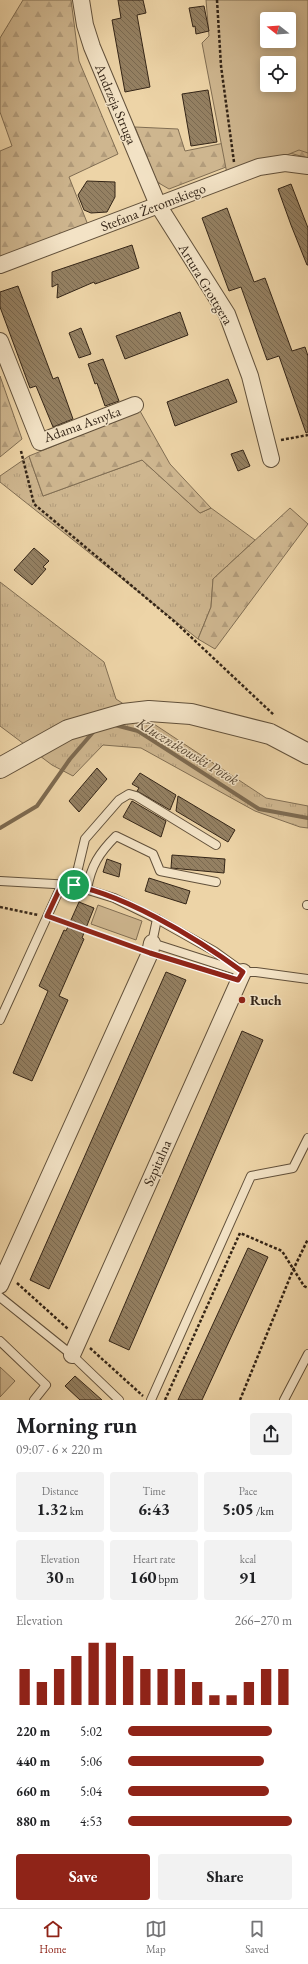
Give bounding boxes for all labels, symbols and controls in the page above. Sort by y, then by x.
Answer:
north arrow [260,12,296,48]
map controls [260,12,296,92]
button: locate [260,56,296,92]
street label: Andrzeja Struga [91,60,141,147]
street label: Stefana Żeromskiego [98,179,208,235]
street label: Artura Grottgera [174,239,238,328]
street label: Adama Asnyka [40,402,124,447]
water label: Klucznikowski Potok [133,713,243,789]
pin [57,868,91,902]
icon: arrive [63,874,85,896]
place label: Ruch [250,991,282,1009]
marker: Ruch [237,995,247,1005]
street label: Szpitalna [139,1137,175,1189]
text: Morning run [16,1411,137,1440]
button: share [250,1413,292,1455]
text: 09:07 · 6 × 220 m [16,1441,103,1458]
text: Distance [42,1484,78,1498]
text: Time [143,1484,165,1498]
text: Pace [239,1484,257,1498]
text: 1.32 [36,1498,68,1520]
text: 6:43 [138,1498,170,1520]
text: 5:05 [222,1498,254,1520]
text: km [68,1504,84,1518]
text: /km [254,1504,274,1518]
text: Elevation [40,1552,80,1566]
text: Heart rate [133,1552,175,1566]
text: kcal [240,1552,256,1566]
text: 30 [46,1566,64,1588]
text: 160 [129,1566,156,1588]
text: 91 [239,1566,257,1588]
text: m [64,1572,74,1586]
text: bpm [156,1572,179,1586]
text: Elevation [16,1612,63,1629]
text: 266–270 m [235,1612,292,1629]
text: 220 m [16,1723,50,1740]
text: 5:02 [80,1723,102,1740]
text: 440 m [16,1753,50,1770]
text: 5:06 [80,1753,102,1770]
text: 660 m [16,1783,50,1800]
text: 5:04 [80,1783,102,1800]
text: 880 m [16,1813,50,1830]
text: 4:53 [80,1813,102,1830]
button: Save [16,1854,150,1900]
button: Share [158,1854,292,1900]
tab: Home [39,1918,66,1956]
tab: Map [145,1918,167,1956]
tab: Saved [245,1918,269,1956]

